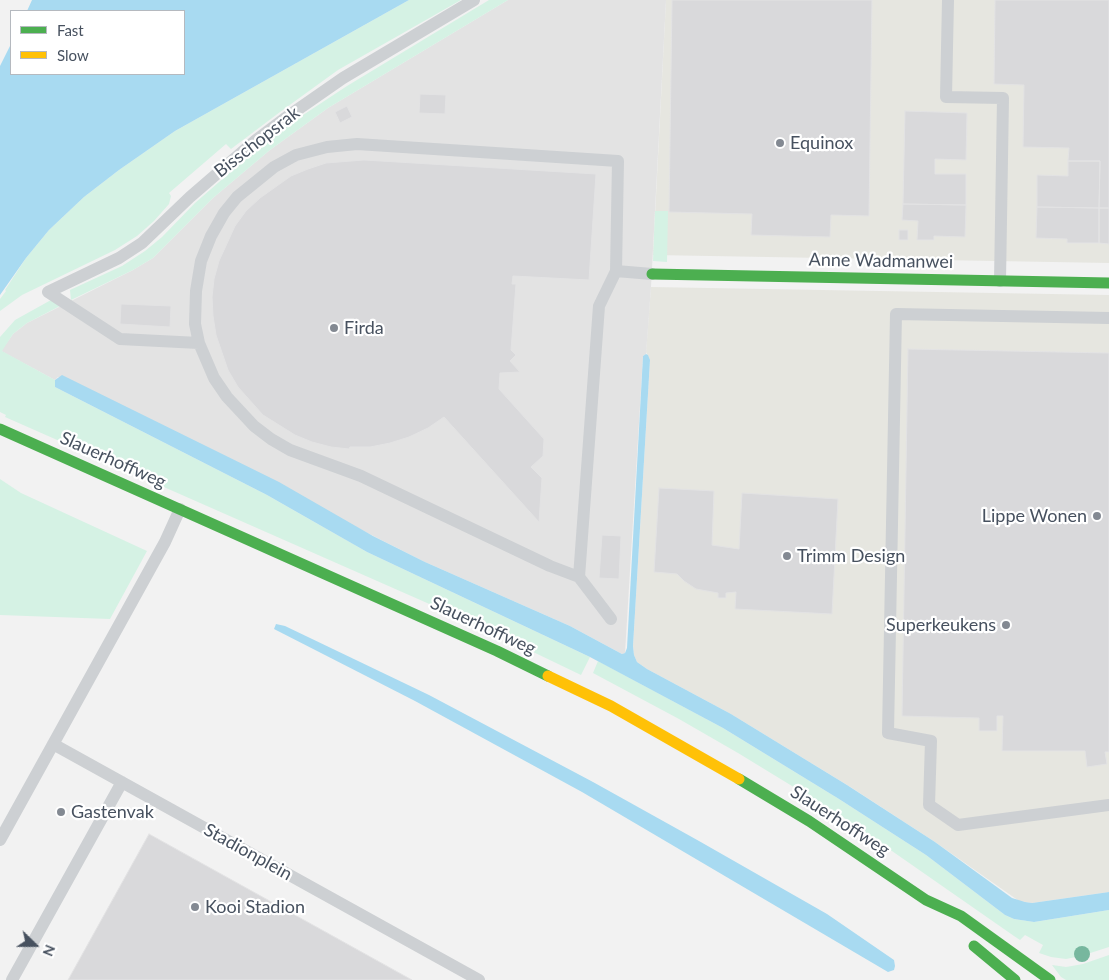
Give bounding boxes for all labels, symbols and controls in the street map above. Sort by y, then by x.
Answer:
legend [10,10,185,75]
text: Fast [57,21,84,39]
text: Slow [57,46,89,64]
street label: Bisschopsrak [210,102,304,182]
place label: Equinox [790,132,853,154]
marker: Equinox [774,137,786,149]
street label: Anne Wadmanwei [809,249,953,273]
place label: Firda [344,317,384,339]
marker: Firda [328,322,340,334]
street label: Slauerhoffweg [57,427,169,493]
place label: Lippe Wonen [982,505,1087,527]
marker: Lippe Wonen [1091,510,1103,522]
place label: Trimm Design [797,545,905,567]
marker: Trimm Design [781,550,793,562]
street label: Slauerhoffweg [427,592,539,660]
place label: Superkeukens [886,614,996,636]
marker: Superkeukens [1000,619,1012,631]
street label: Slauerhoffweg [786,781,894,861]
place label: Gastenvak [71,801,154,823]
marker: Gastenvak [55,806,67,818]
street label: Stadionplein [200,819,296,885]
place label: Kooi Stadion [205,896,305,918]
marker: Kooi Stadion [189,901,201,913]
north arrow [10,920,60,970]
text: N [39,943,59,959]

